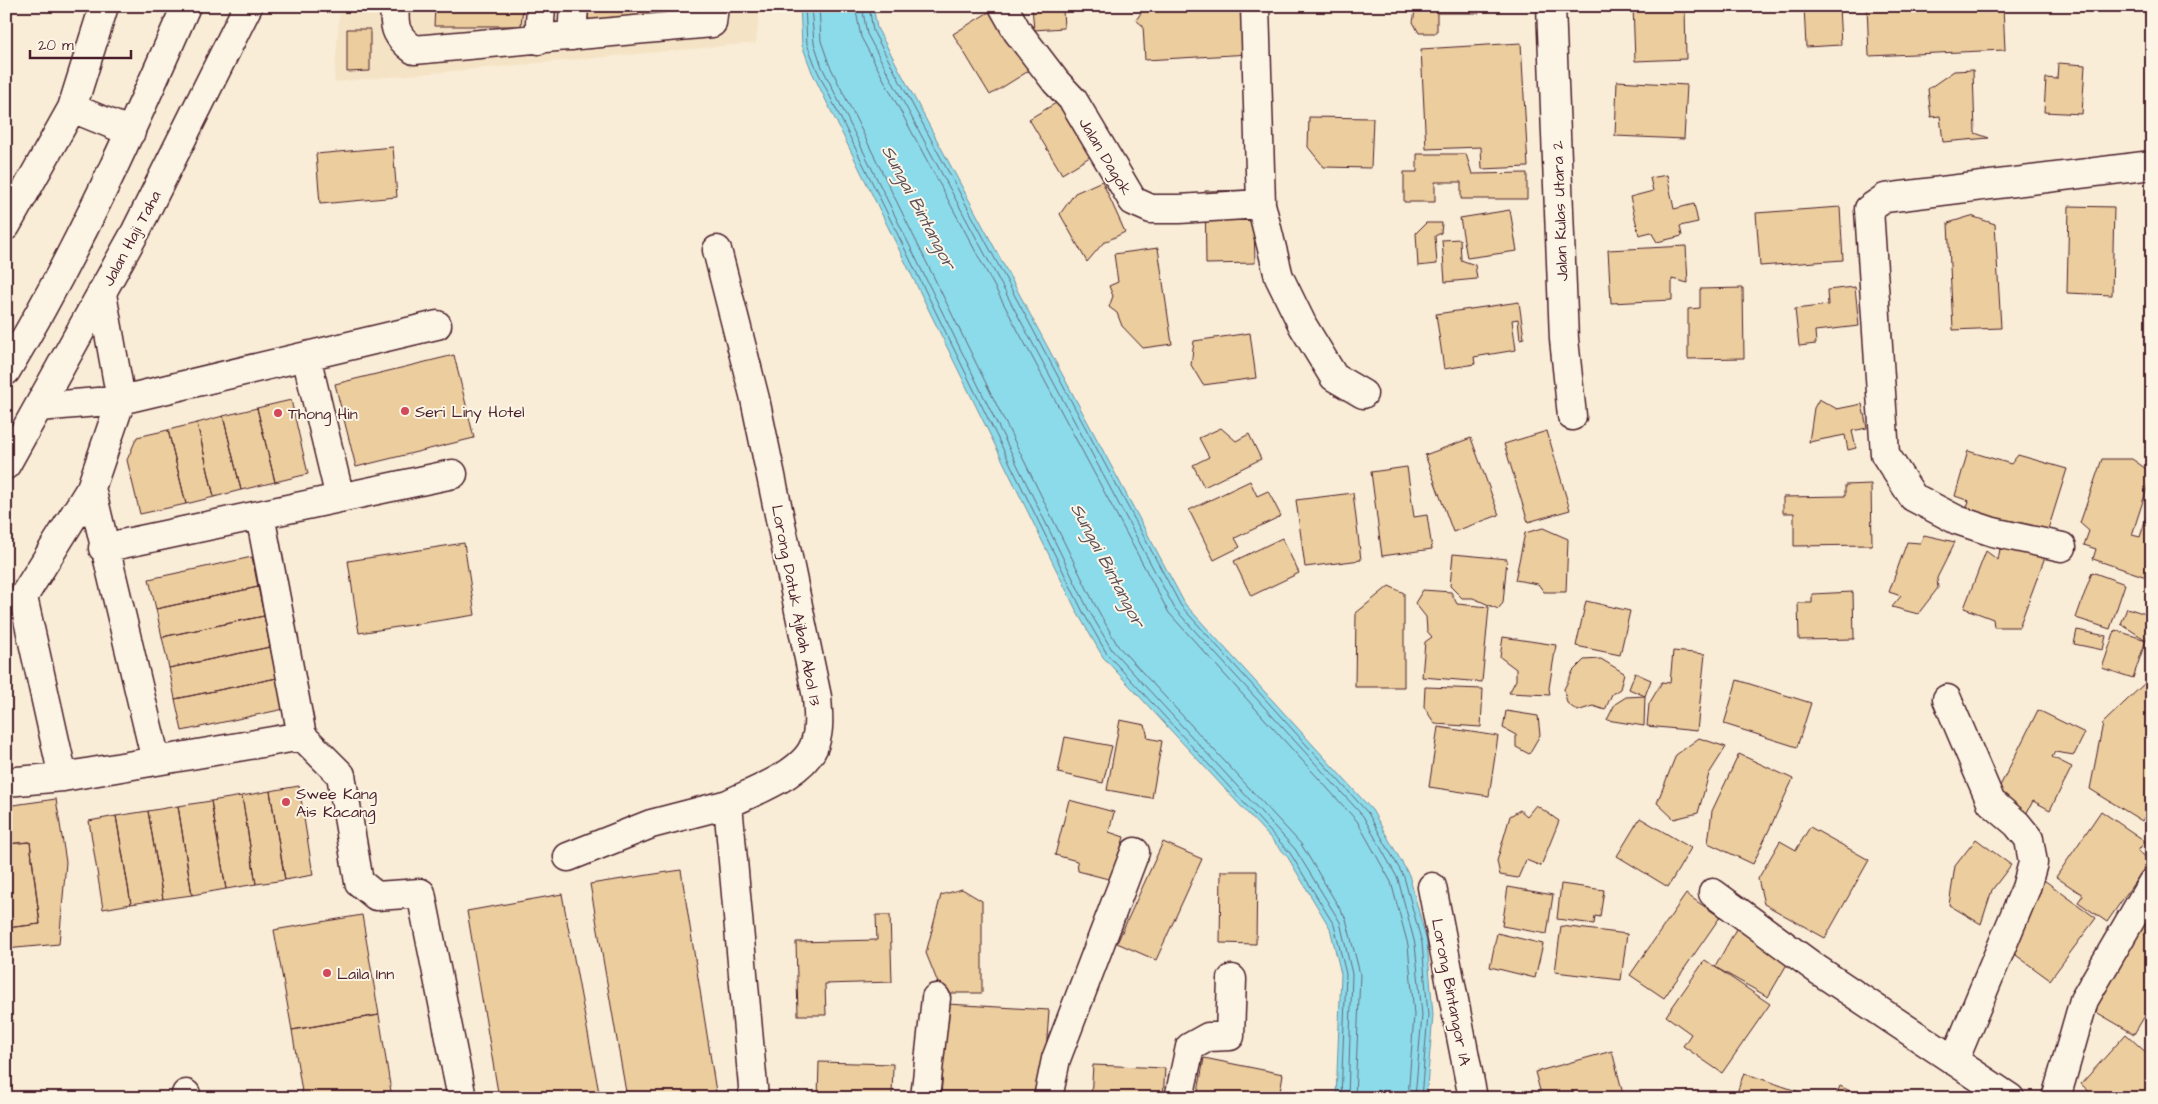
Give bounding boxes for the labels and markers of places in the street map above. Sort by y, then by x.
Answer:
place label: Seri Liny Hotel [415,401,525,424]
place label: Thong Hin [288,403,358,426]
marker: Seri Liny Hotel [399,405,411,417]
marker: Thong Hin [272,407,284,419]
place label: Swee Kang Ais Kacang [296,783,377,824]
marker: Swee Kang Ais Kacang [280,796,292,808]
place label: Laila Inn [337,963,394,985]
marker: Laila Inn [321,967,333,979]

